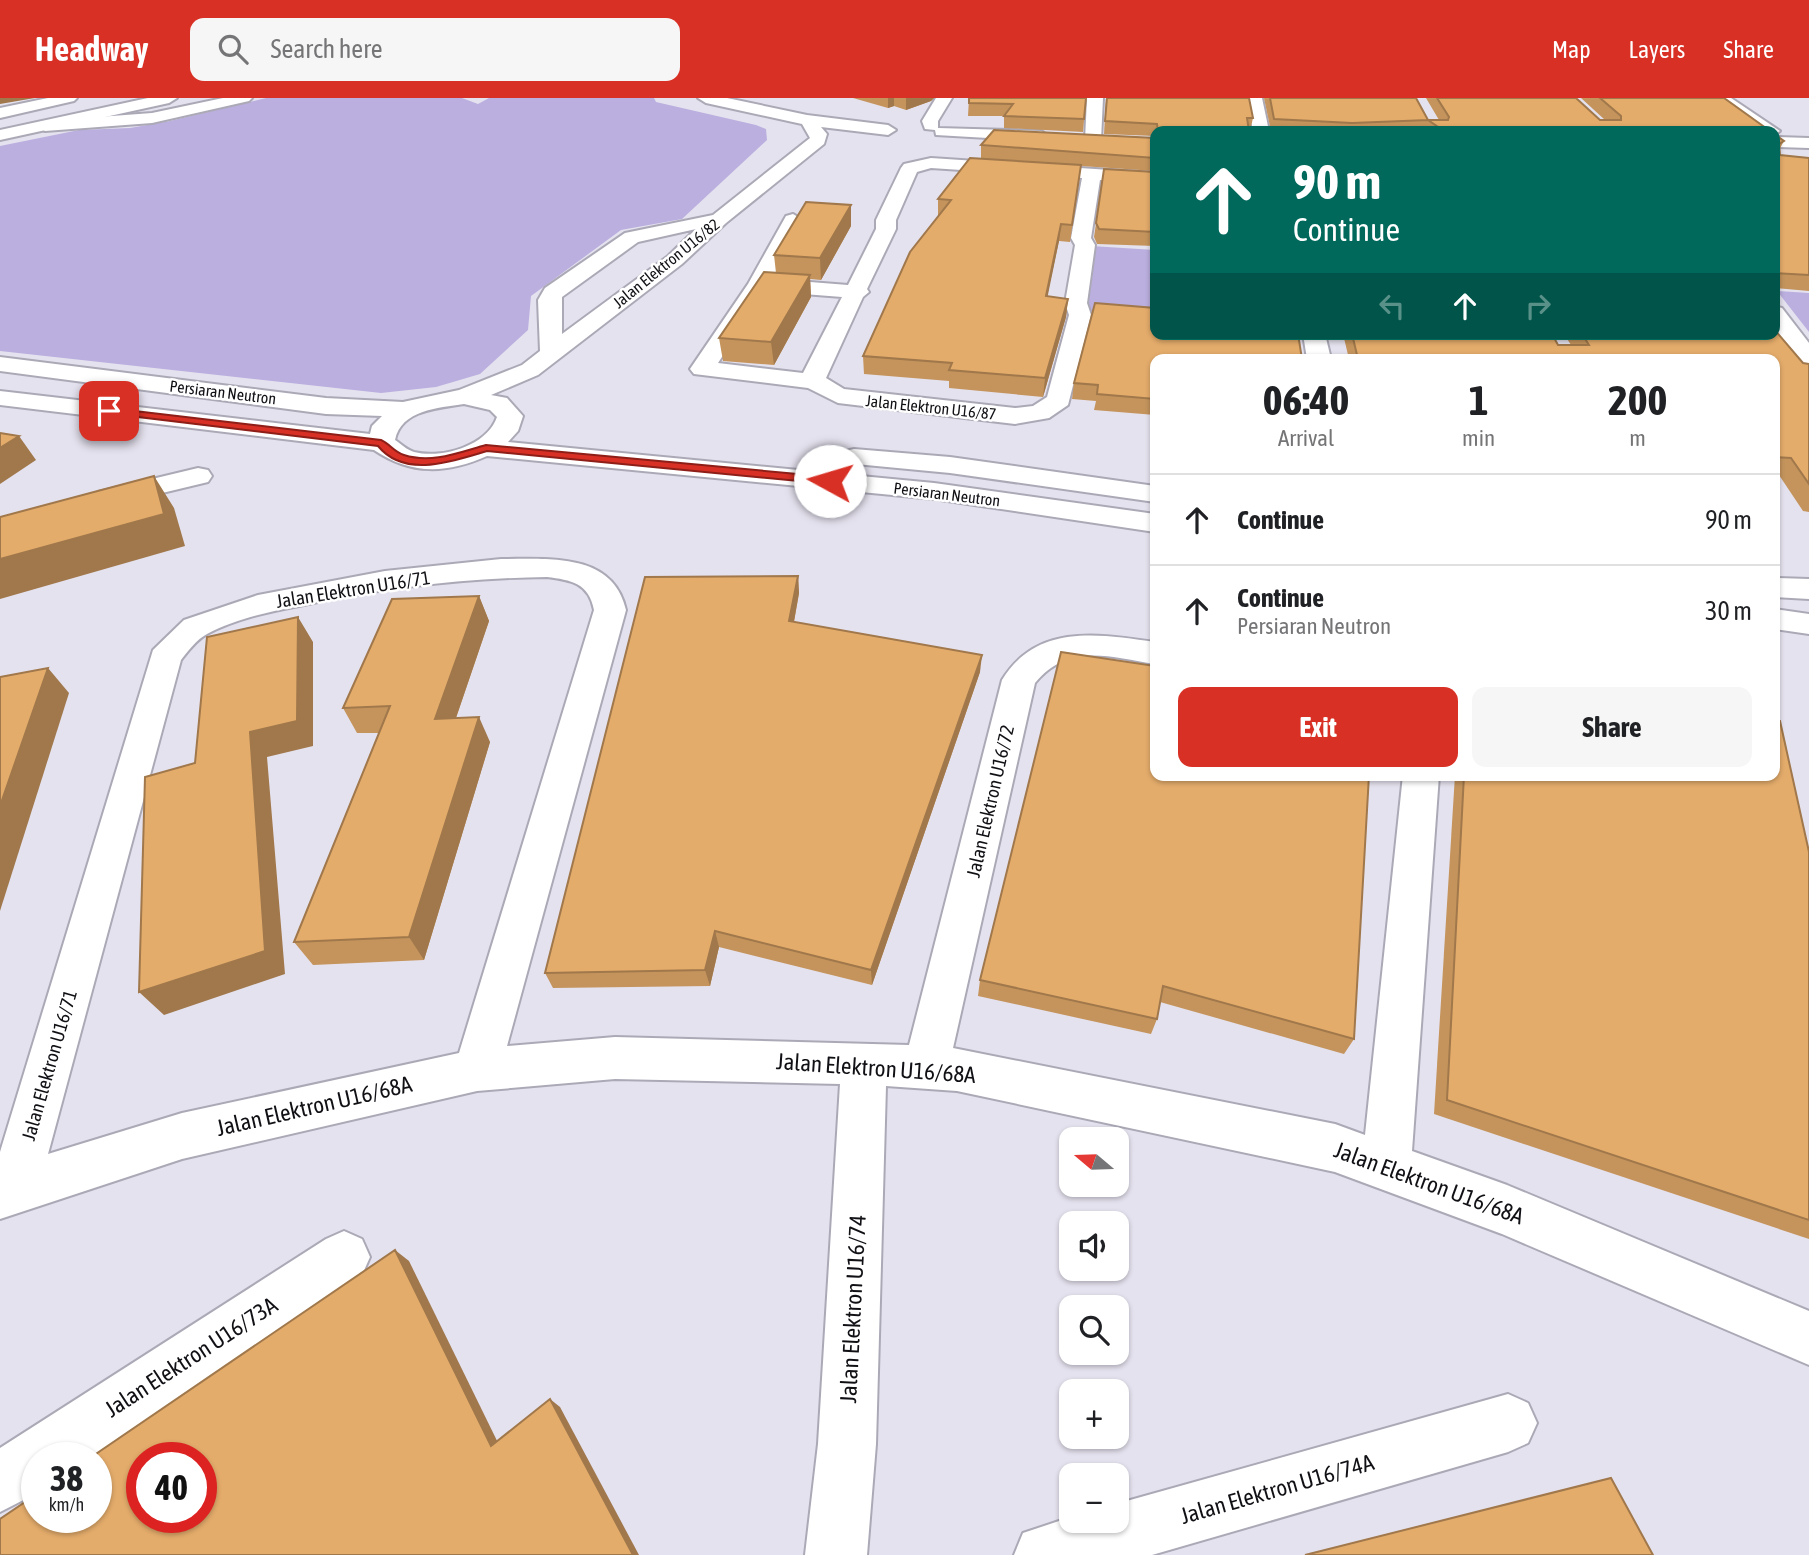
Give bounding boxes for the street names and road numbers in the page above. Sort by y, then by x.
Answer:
street label: Jalan Elektron U16/82 [609,215,723,311]
street label: Persiaran Neutron [169,377,277,407]
street label: Jalan Elektron U16/87 [865,391,997,423]
street label: Persiaran Neutron [893,479,1001,509]
street label: Jalan Elektron U16/71 [274,566,432,612]
street label: Jalan Elektron U16/72 [962,723,1018,879]
street label: Jalan Elektron U16/71 [17,987,81,1143]
street label: Jalan Elektron U16/68A [775,1048,977,1088]
street label: Jalan Elektron U16/68A [214,1071,415,1141]
street label: Jalan Elektron U16/68A [1331,1137,1528,1230]
street label: Jalan Elektron U16/74 [835,1214,871,1404]
street label: Jalan Elektron U16/73A [100,1291,282,1422]
street label: Jalan Elektron U16/74A [1177,1449,1377,1529]

